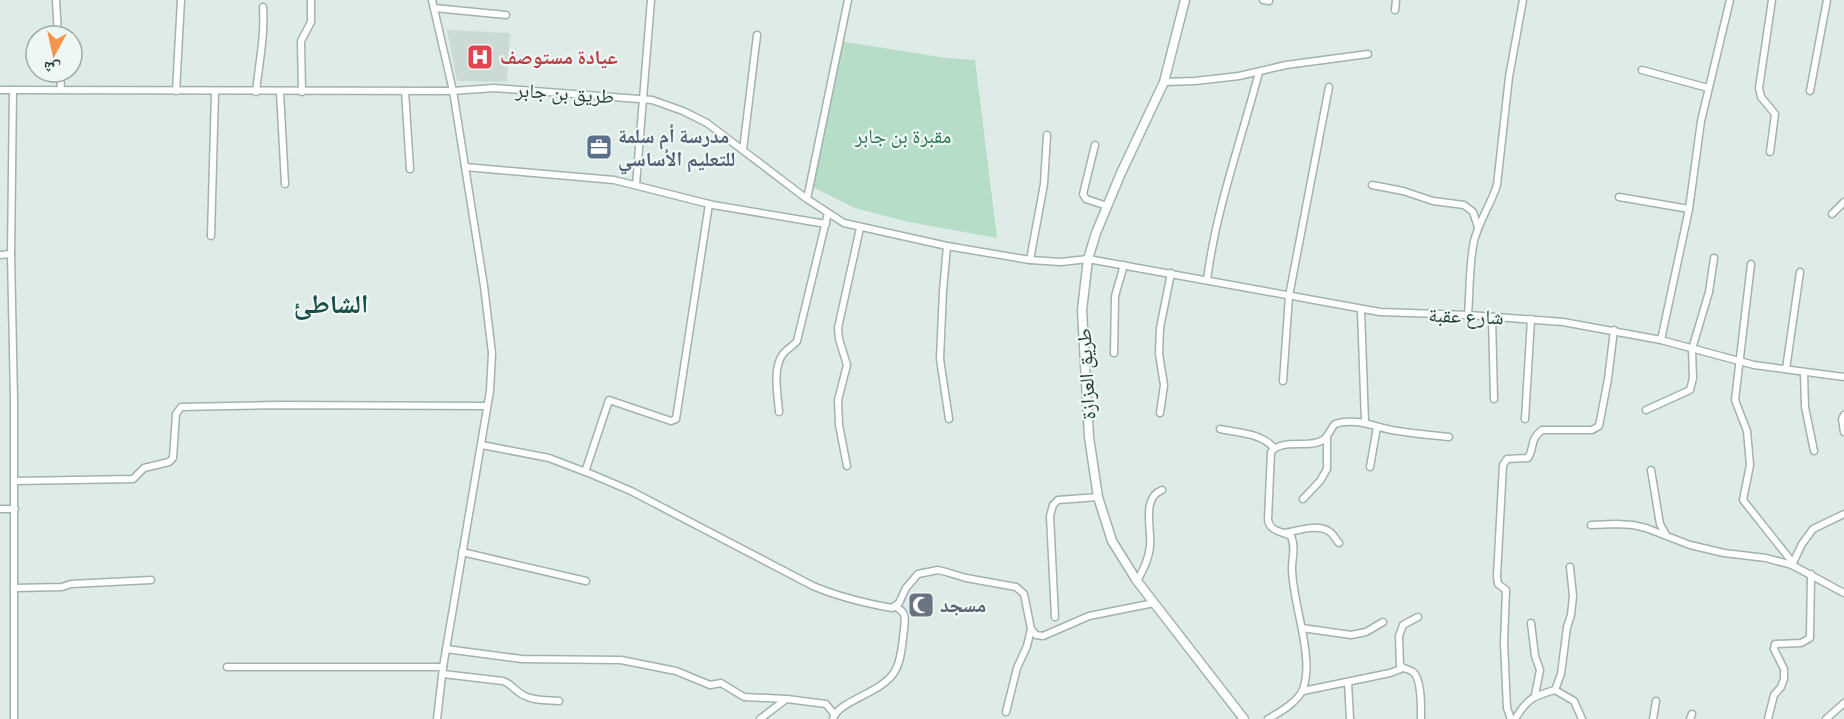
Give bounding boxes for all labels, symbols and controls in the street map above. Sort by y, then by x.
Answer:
north arrow [24,24,84,84]
hospital icon: عيادة مستوصف [465,42,495,72]
place label: عيادة مستوصف [500,45,618,69]
text: ش [42,58,62,79]
street label: طريق بن جابر [514,78,615,108]
place label: مدرسة أم سلمة للتعليم الأساسي [618,123,735,175]
park label: مقبرة بن جابر [854,124,951,148]
office icon: مدرسة أم سلمة للتعليم الأساسي [584,132,614,162]
district label: الشاطئ [294,288,368,320]
street label: شارع عقبة [1428,303,1504,330]
street label: طريق العزازة [1072,328,1100,420]
mosque icon: مسجد [906,590,936,620]
place label: مسجد [940,593,986,617]

